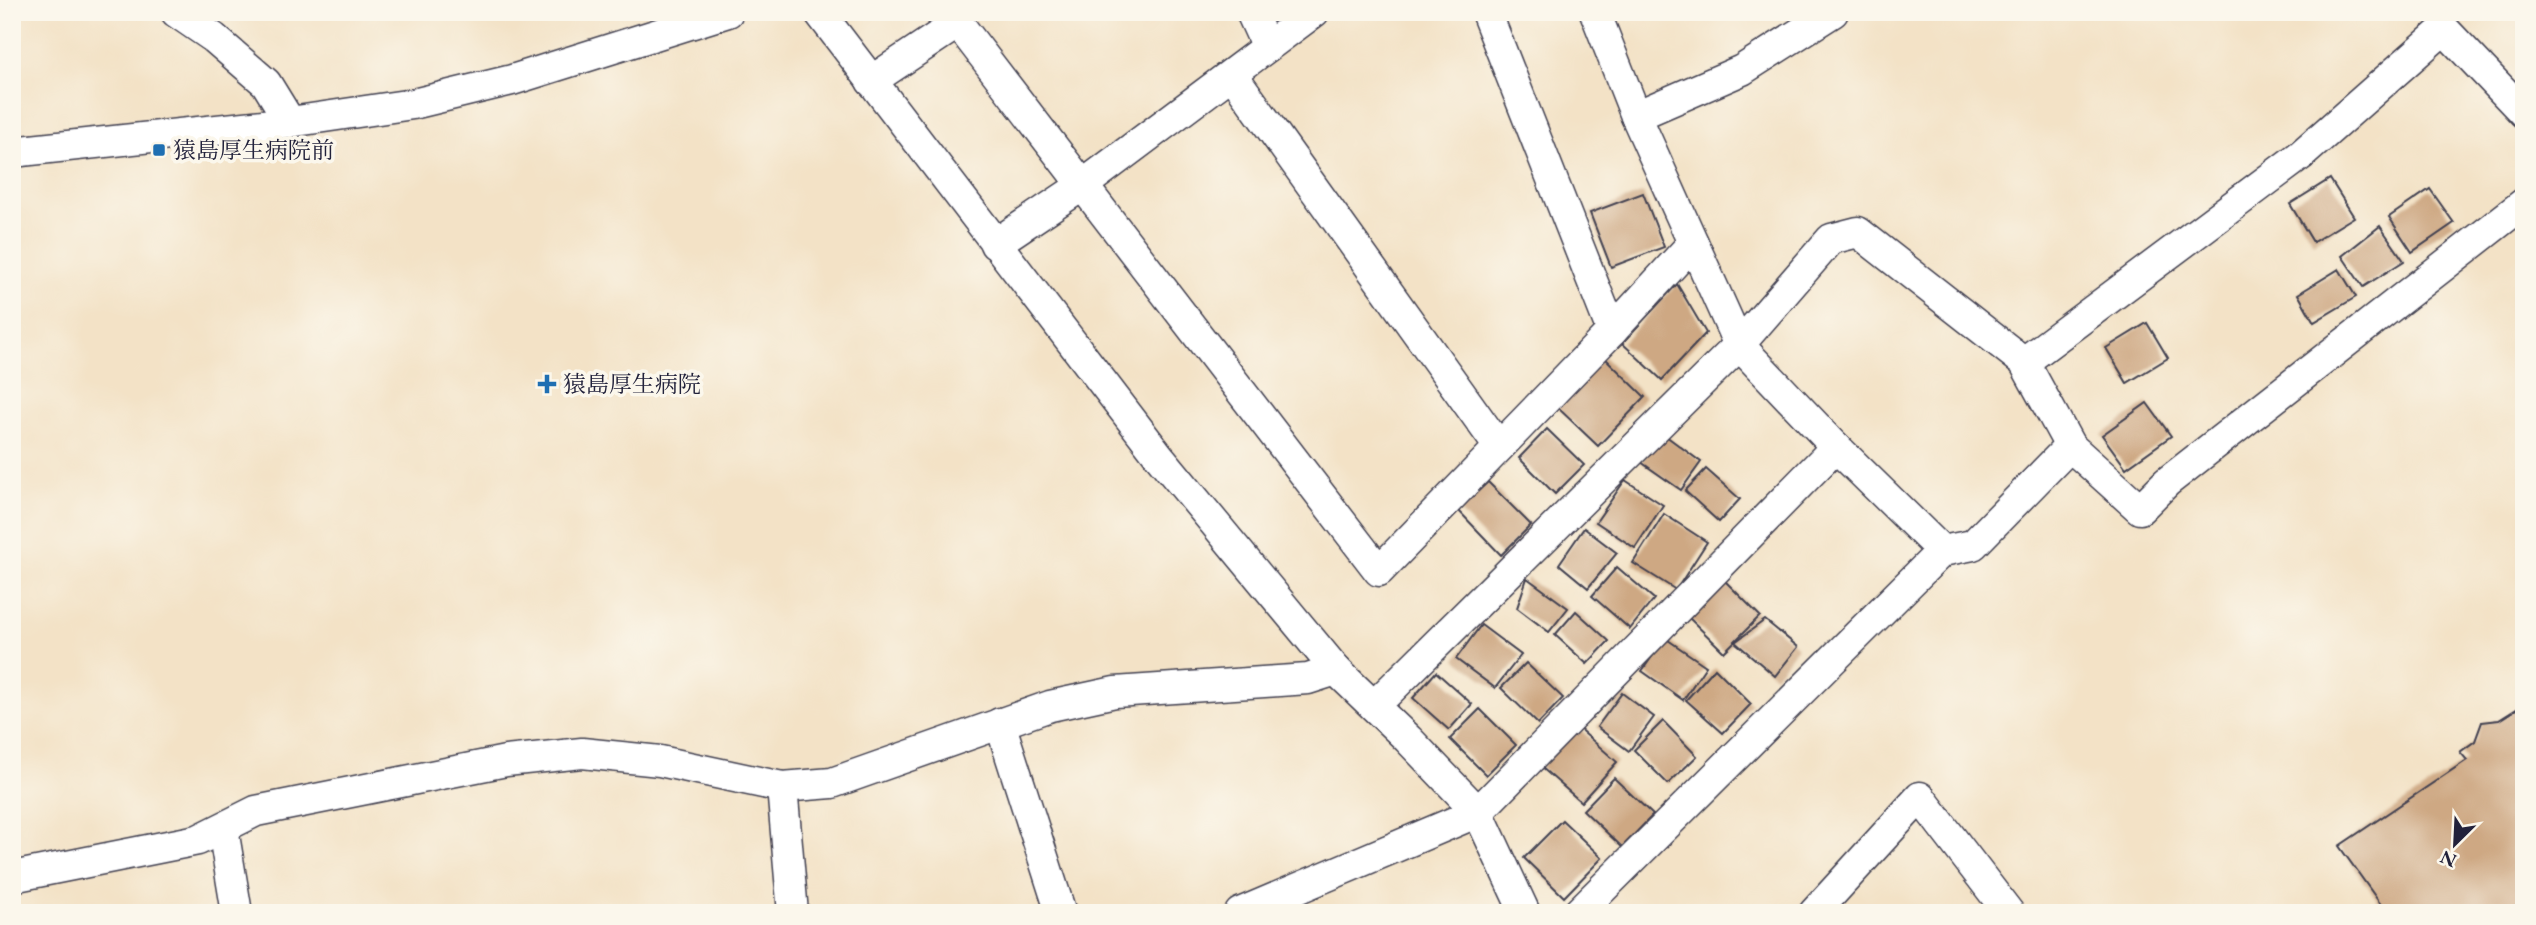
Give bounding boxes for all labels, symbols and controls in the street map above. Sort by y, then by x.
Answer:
place label: 猿島厚生病院前 [173,135,334,165]
marker: 猿島厚生病院前 [151,142,167,158]
place label: 猿島厚生病院 [563,369,701,399]
marker: 猿島厚生病院 [537,374,557,394]
north arrow [2420,810,2490,880]
text: N [2436,844,2460,874]

